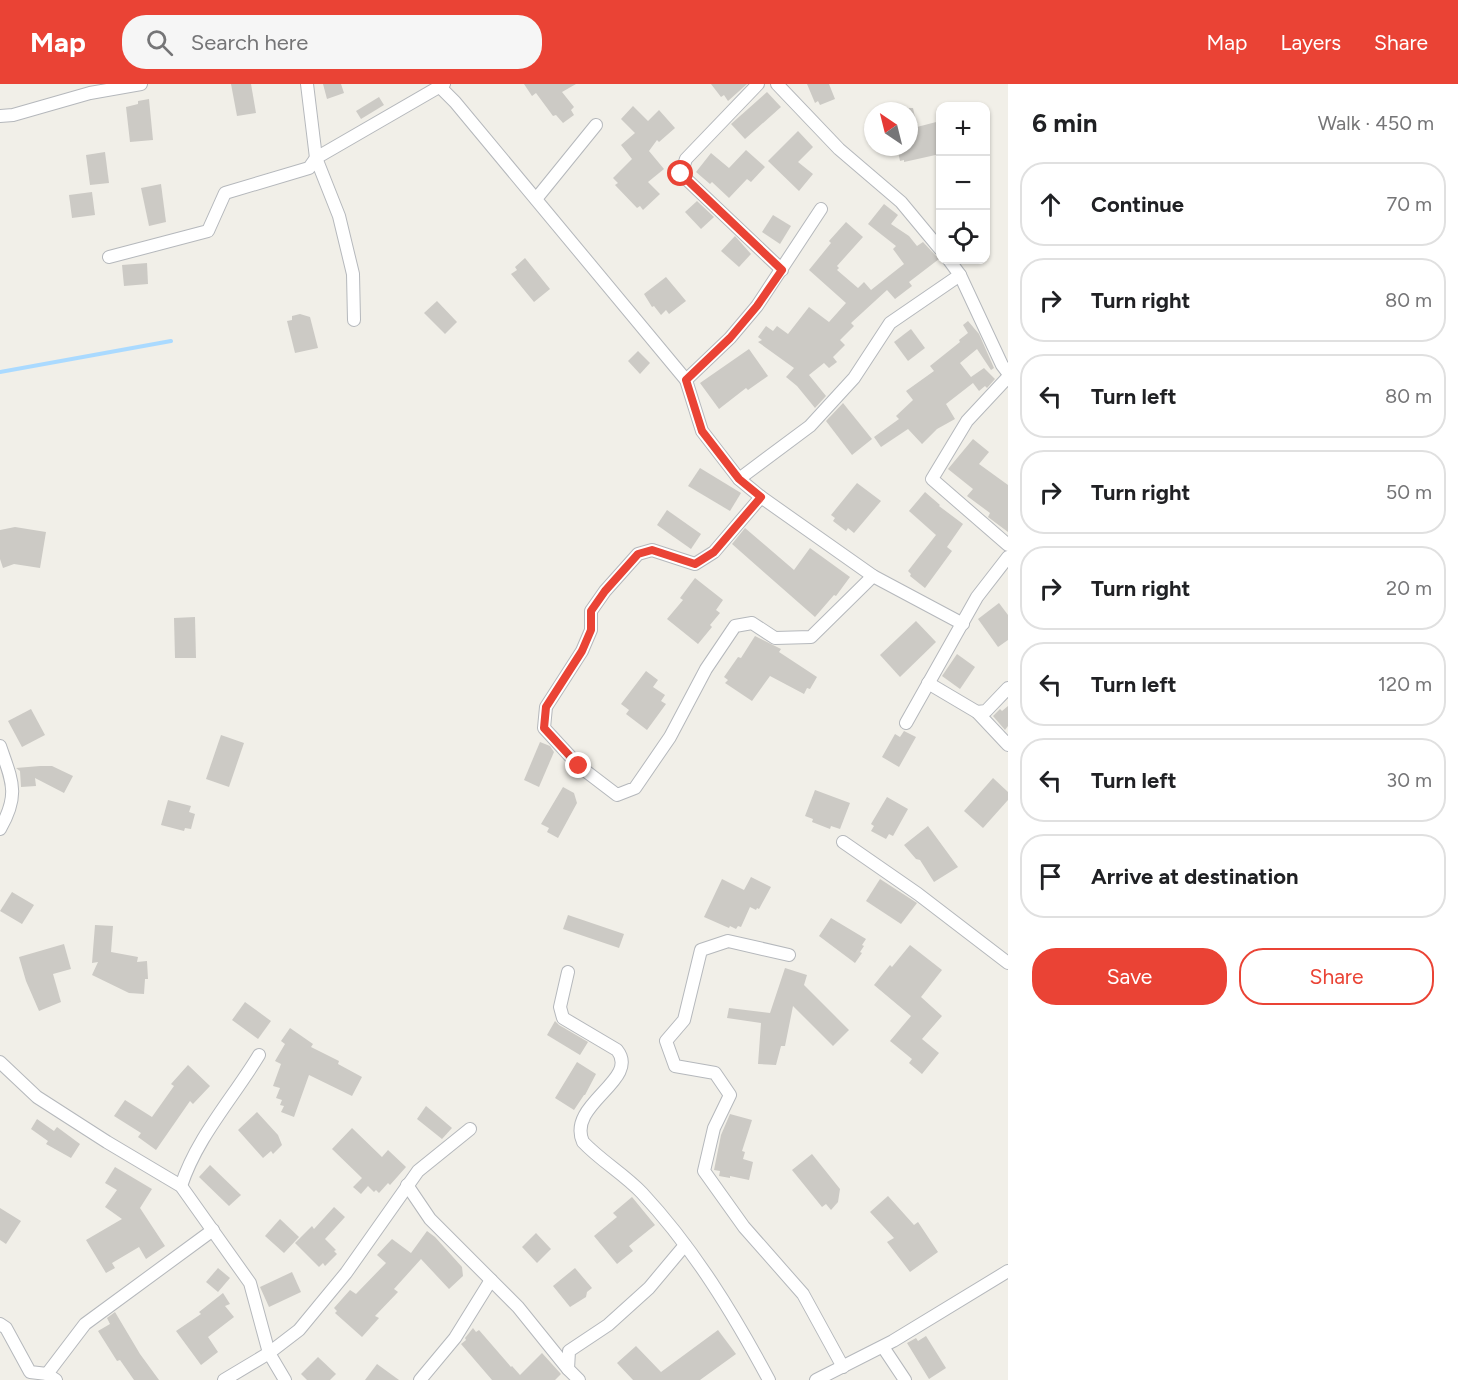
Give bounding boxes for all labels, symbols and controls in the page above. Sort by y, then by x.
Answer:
search box [122,15,542,69]
text: Map [30,25,86,59]
icon: search [143,26,176,59]
text: Search here [191,29,308,56]
text: Map [1207,30,1247,55]
text: Layers [1280,30,1341,55]
text: Share [1374,30,1428,55]
north arrow [864,102,918,156]
map controls [936,102,990,264]
button: + [936,102,990,156]
text: 6 min [1032,107,1098,139]
text: Walk · 450 m [1318,111,1434,135]
button: − [936,156,990,210]
route start [667,160,693,186]
icon: ahead [1034,188,1067,221]
text: Continue [1091,191,1184,218]
text: 70 m [1386,192,1432,216]
button: locate [936,210,990,264]
icon: right [1034,284,1067,317]
text: Turn right [1091,287,1190,314]
text: 80 m [1385,288,1432,312]
icon: left [1034,380,1067,413]
text: Turn left [1091,383,1177,410]
text: 80 m [1385,384,1432,408]
icon: right [1034,476,1067,509]
text: Turn right [1091,479,1190,506]
text: 50 m [1386,480,1432,504]
icon: right [1034,572,1067,605]
text: Turn right [1091,575,1190,602]
text: 20 m [1386,576,1432,600]
icon: left [1034,668,1067,701]
text: Turn left [1091,671,1177,698]
text: 120 m [1378,672,1432,696]
route end [565,752,591,778]
icon: left [1034,764,1067,797]
text: Turn left [1091,767,1177,794]
text: 30 m [1386,768,1432,792]
icon: arrive [1034,860,1067,893]
text: Arrive at destination [1091,863,1299,890]
button: Save [1032,948,1227,1005]
button: Share [1239,948,1434,1005]

